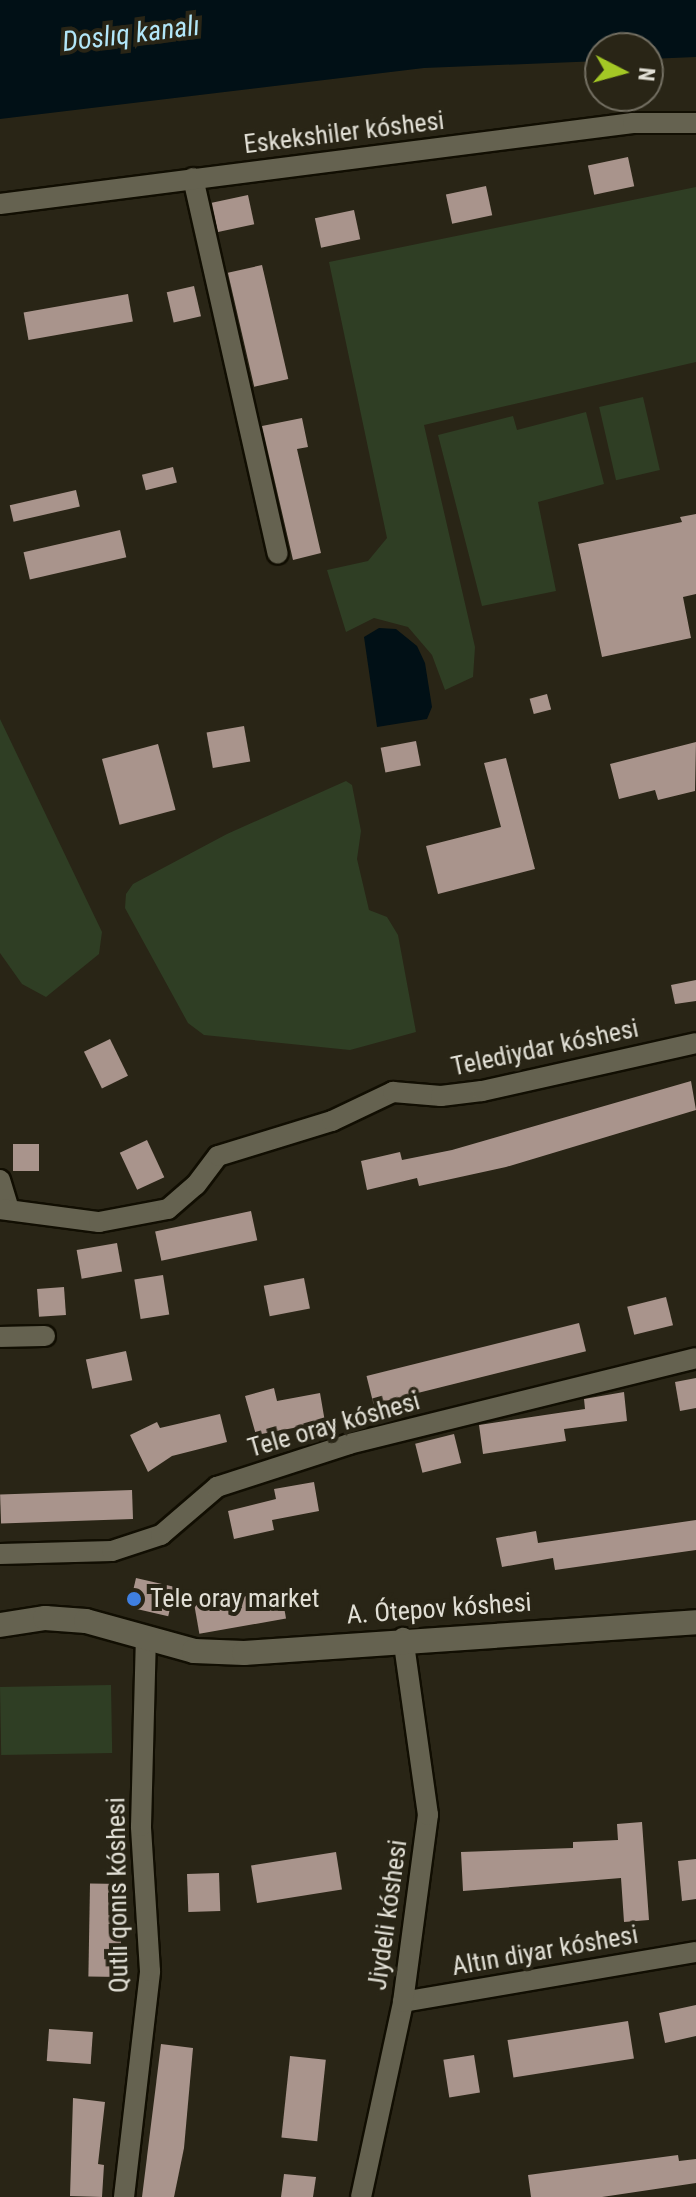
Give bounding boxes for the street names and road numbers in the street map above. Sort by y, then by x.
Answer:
street label: Eskekshiler kóshesi [242,105,446,161]
street label: Telediydar kóshesi [449,1013,641,1083]
street label: Tele oray kóshesi [244,1386,424,1464]
street label: A. Ótepov kóshesi [345,1587,533,1631]
street label: Qutlı qonıs kóshesi [101,1797,135,1993]
street label: Jiydeli kóshesi [362,1838,414,1992]
street label: Altın diyar kóshesi [450,1919,640,1983]

